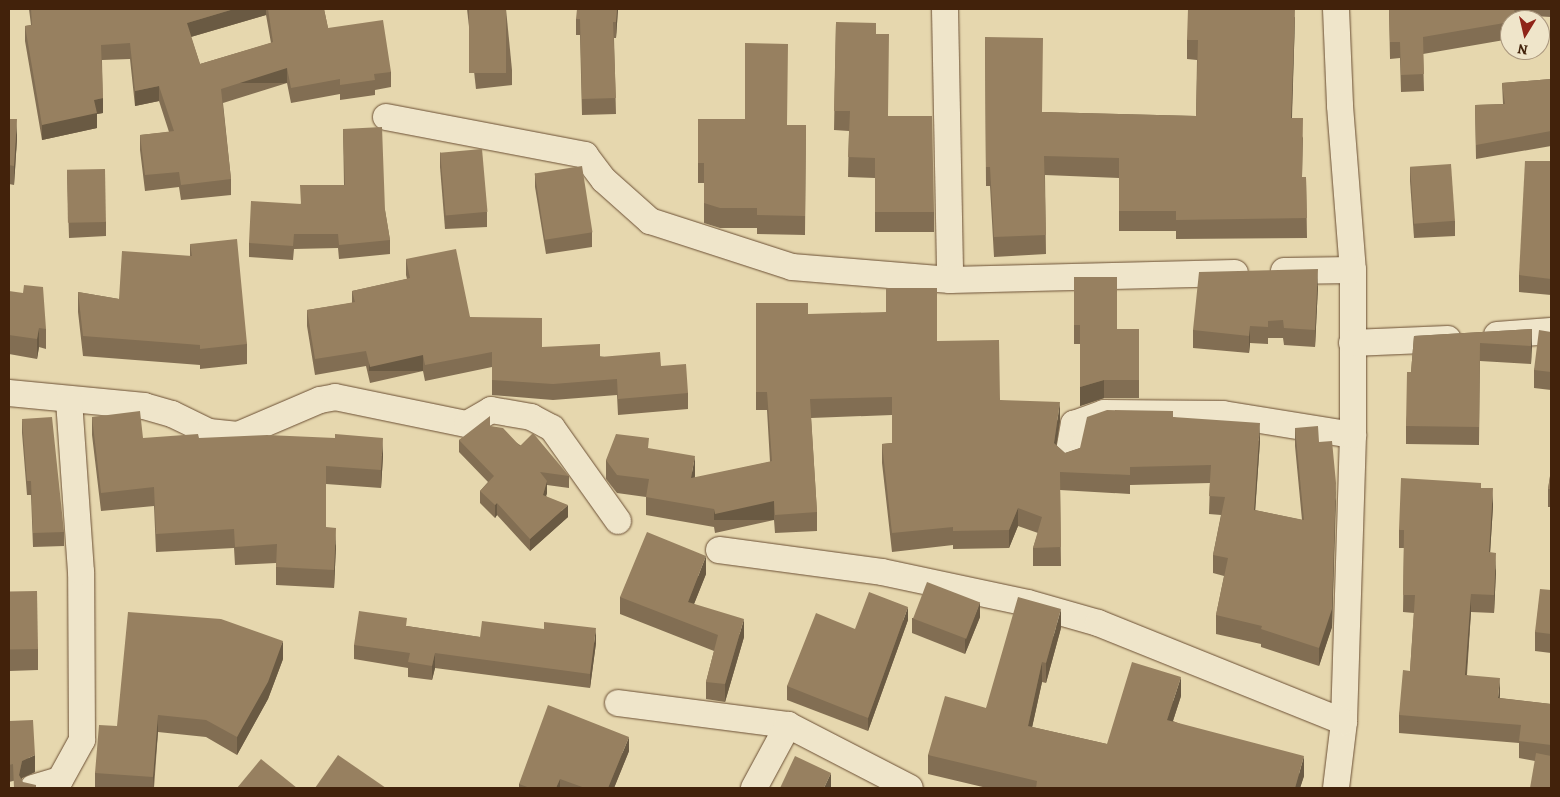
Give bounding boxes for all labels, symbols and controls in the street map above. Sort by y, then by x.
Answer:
north arrow [1500,10,1550,60]
text: N [1516,39,1529,60]

